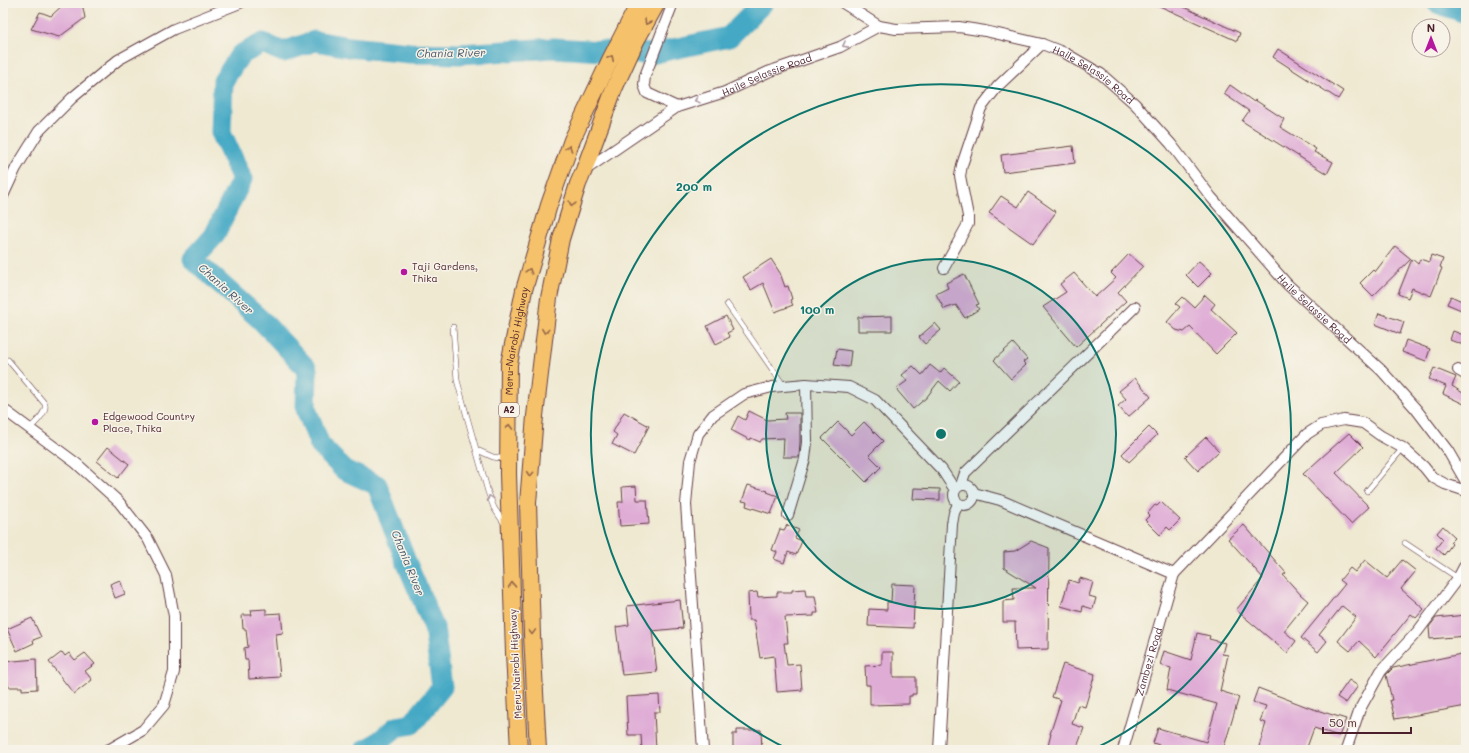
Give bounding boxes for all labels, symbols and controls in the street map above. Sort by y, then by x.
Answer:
one-way arrow [644,18,651,25]
north arrow [1411,18,1451,58]
text: N [1427,20,1435,35]
one-way arrow [842,40,849,47]
street label: Haile Selassie Road [1051,42,1137,107]
water label: Chania River [416,44,486,61]
street label: Haile Selassie Road [719,50,814,100]
one-way arrow [606,55,614,62]
one-way arrow [694,95,701,104]
one-way arrow [565,144,573,151]
text: 200 m [676,178,712,194]
one-way arrow [568,200,577,207]
place label: Taji Gardens, Thika [412,259,478,285]
water label: Chania River [196,260,257,318]
marker: Taji Gardens, Thika [399,267,409,277]
one-way arrow [524,268,533,275]
street label: Haile Selassie Road [1274,271,1354,346]
street label: Meru-Nairobi Highway [502,285,532,395]
text: 100 m [800,301,834,317]
one-way arrow [541,328,550,334]
road number: A2 [499,403,519,417]
place label: Edgewood Country Place, Thika [103,409,195,435]
marker: Edgewood Country Place, Thika [90,417,100,427]
one-way arrow [504,424,513,430]
centre of rings [934,427,948,441]
one-way arrow [526,471,535,477]
one-way arrow [487,495,495,502]
water label: Chania River [389,528,429,598]
one-way arrow [508,582,516,588]
street label: Meru-Nairobi Highway [505,609,525,719]
street label: Zambezi Road [1132,626,1165,697]
one-way arrow [528,629,536,635]
scale bar [1323,709,1411,735]
text: 50 m [1329,714,1357,730]

